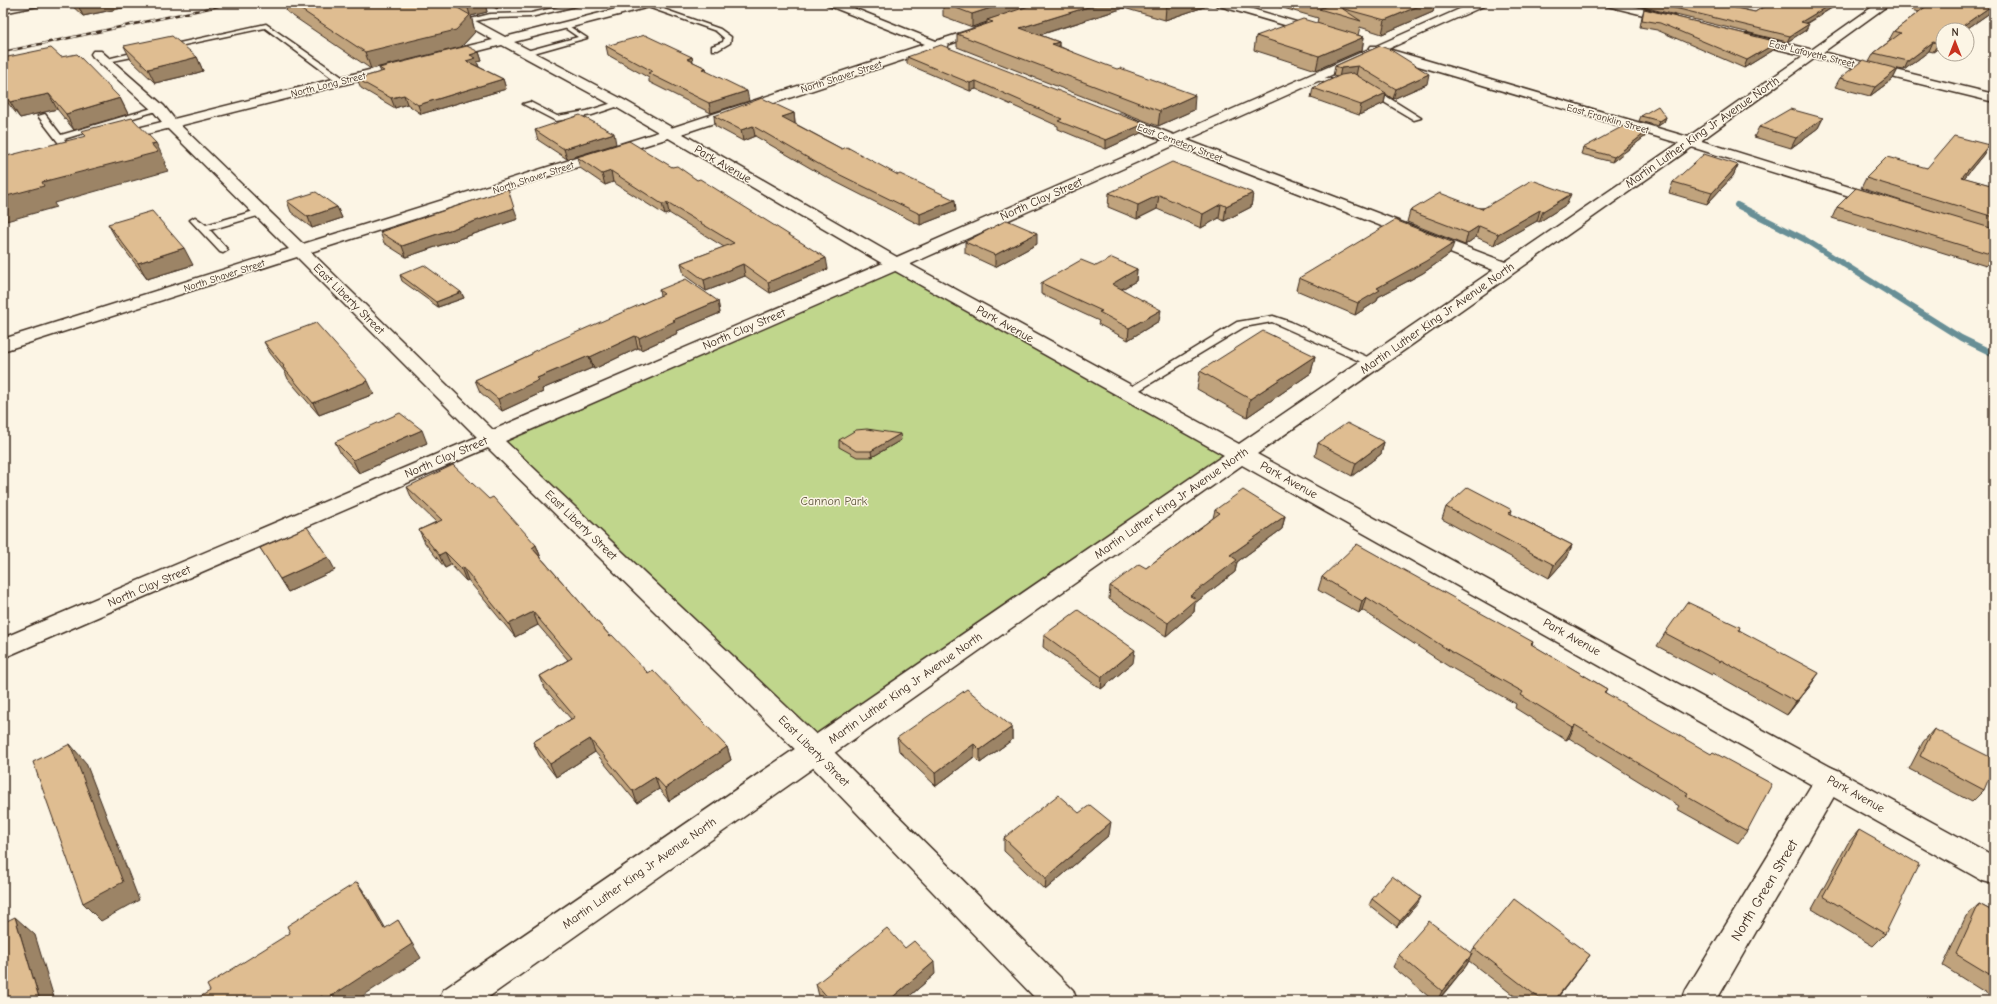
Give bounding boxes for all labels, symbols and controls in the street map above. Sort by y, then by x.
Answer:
north arrow [1935,22,1975,62]
text: N [1951,26,1959,39]
street label: East Lafayette Street [1768,38,1857,71]
street label: North Shaver Street [799,58,885,96]
street label: North Long Street [290,70,368,100]
street label: Martin Luther King Jr Avenue North [1622,73,1782,191]
street label: East Franklin Street [1565,101,1651,137]
street label: East Cemetery Street [1135,121,1225,165]
street label: Park Avenue [692,142,754,186]
street label: North Shaver Street [491,159,577,197]
street label: North Clay Street [998,174,1085,223]
street label: North Shaver Street [182,257,268,295]
street label: Martin Luther King Jr Avenue North [1357,259,1517,377]
street label: East Liberty Street [311,261,388,338]
street label: Park Avenue [974,302,1036,346]
street label: North Clay Street [701,305,788,353]
street label: North Clay Street [403,433,490,481]
street label: Martin Luther King Jr Avenue North [1091,444,1251,562]
street label: Park Avenue [1258,458,1320,502]
street label: East Liberty Street [542,487,620,563]
park label: Cannon Park [801,494,868,508]
street label: North Clay Street [106,562,193,610]
street label: Park Avenue [1541,615,1603,659]
street label: Martin Luther King Jr Avenue North [825,629,985,747]
street label: East Liberty Street [776,713,853,790]
street label: Park Avenue [1825,772,1887,816]
street label: Martin Luther King Jr Avenue North [559,814,719,932]
street label: North Green Street [1727,836,1802,944]

